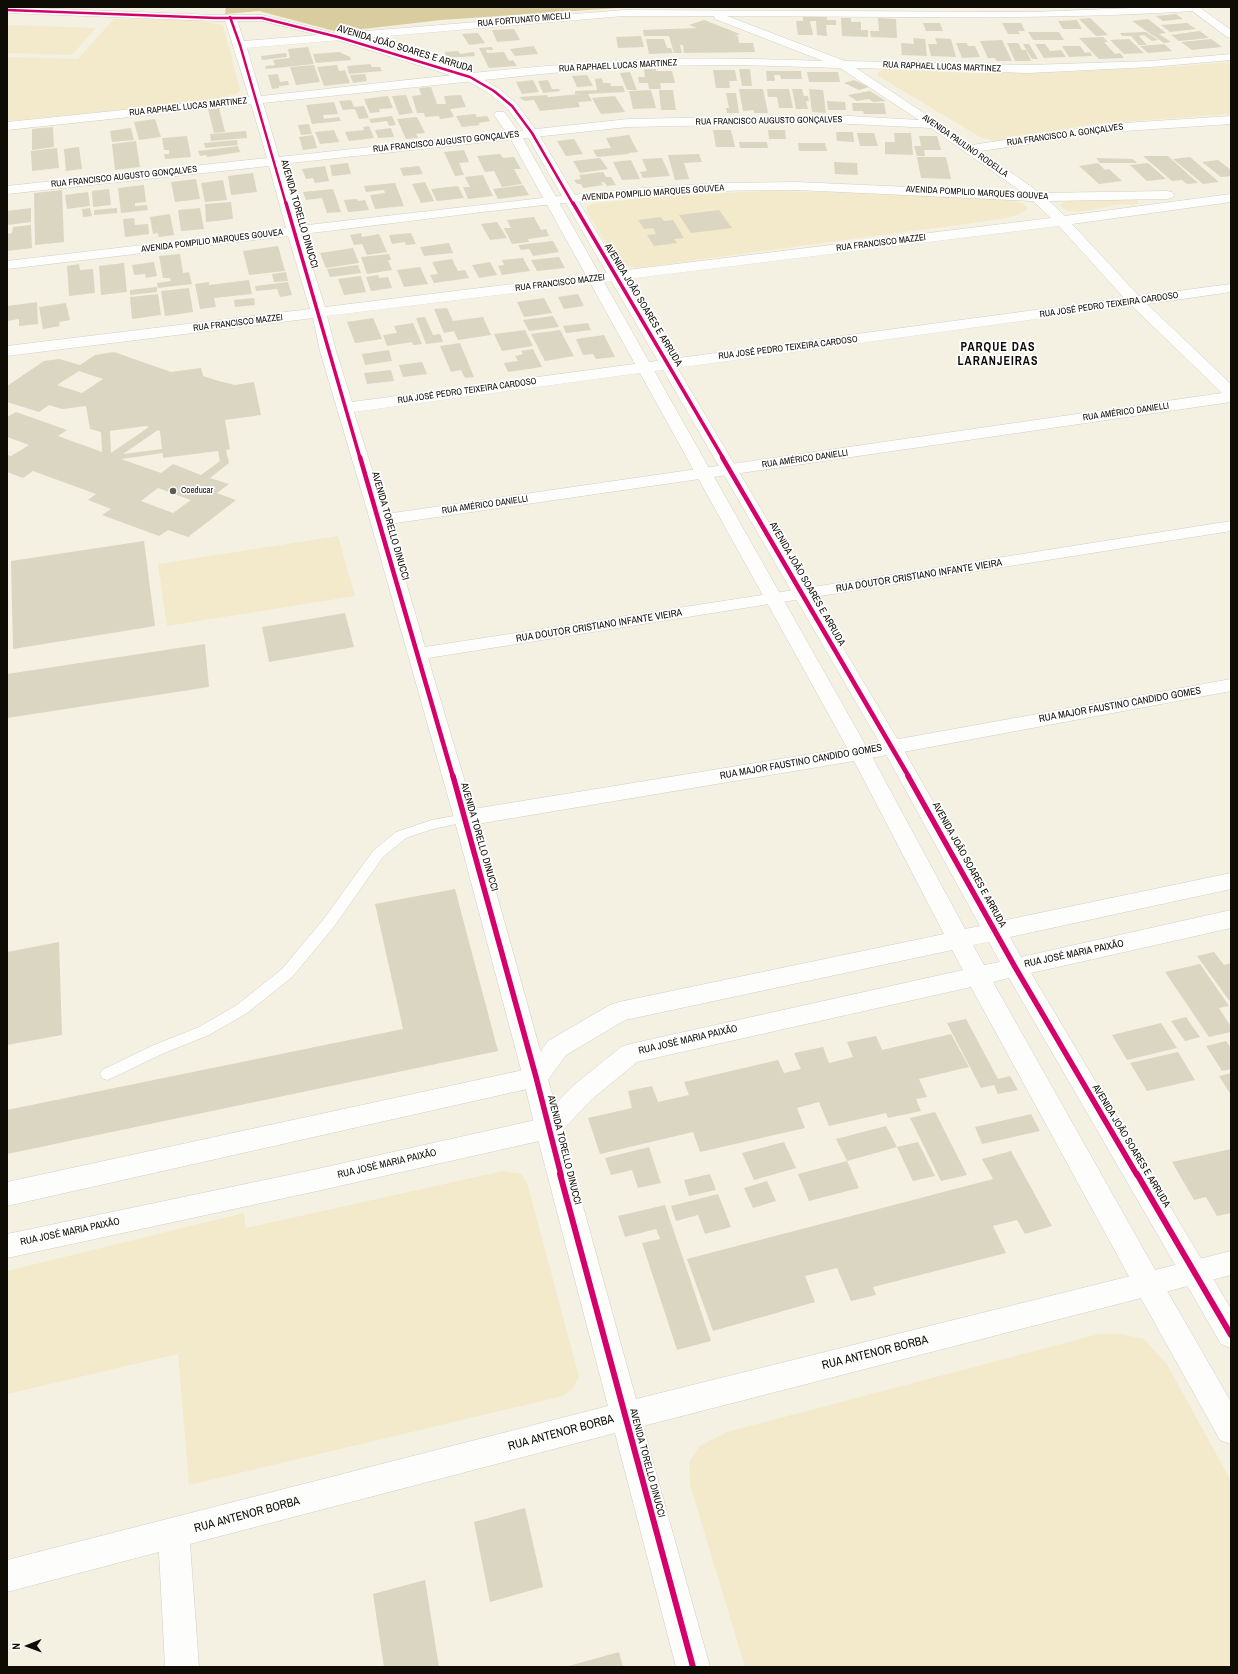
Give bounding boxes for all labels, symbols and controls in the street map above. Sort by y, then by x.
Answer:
street label: RUA FORTUNATO MICELLI [477,11,571,29]
street label: AVENIDA JOÃO SOARES E ARRUDA [336,23,474,75]
street label: RUA RAPHAEL LUCAS MARTINEZ [559,58,677,74]
street label: RUA RAPHAEL LUCAS MARTINEZ [883,60,1001,74]
street label: RUA RAPHAEL LUCAS MARTINEZ [129,95,247,119]
street label: AVENIDA PAULINO RODELLA [920,112,1010,180]
street label: RUA FRANCISCO AUGUSTO GONÇALVES [695,114,843,128]
street label: RUA FRANCISCO A. GONÇALVES [1006,121,1124,149]
street label: RUA FRANCISCO AUGUSTO GONÇALVES [372,129,520,155]
street label: AVENIDA TORELLO DINUCCI [278,158,320,270]
street label: RUA FRANCISCO AUGUSTO GONÇALVES [50,164,198,190]
street label: AVENIDA POMPILIO MARQUES GOUVEA [581,183,725,203]
street label: AVENIDA POMPILIO MARQUES GOUVEA [906,184,1048,202]
street label: AVENIDA POMPILIO MARQUES GOUVEA [141,227,283,255]
street label: RUA FRANCISCO MAZZEI [836,232,926,254]
street label: AVENIDA JOÃO SOARES E ARRUDA [602,241,684,369]
street label: RUA FRANCISCO MAZZEI [515,272,605,294]
street label: RUA JOSÉ PEDRO TEIXEIRA CARDOSO [1039,290,1179,320]
street label: RUA FRANCISCO MAZZEI [193,312,283,334]
street label: RUA JOSÉ PEDRO TEIXEIRA CARDOSO [718,334,858,362]
district label: PARQUE DAS LARANJEIRAS [958,341,1038,369]
street label: RUA JOSÉ PEDRO TEIXEIRA CARDOSO [397,376,537,406]
street label: RUA AMÉRICO DANIELLI [1082,401,1170,423]
street label: RUA AMÉRICO DANIELLI [761,448,849,470]
street label: AVENIDA TORELLO DINUCCI [369,470,411,582]
marker: Coeducar [168,486,178,496]
place label: Coeducar [181,486,213,496]
street label: RUA AMÉRICO DANIELLI [441,494,529,516]
street label: AVENIDA JOÃO SOARES E ARRUDA [767,520,847,648]
street label: RUA DOUTOR CRISTIANO INFANTE VIEIRA [835,557,1003,595]
street label: RUA DOUTOR CRISTIANO INFANTE VIEIRA [515,607,683,645]
street label: RUA MAJOR FAUSTINO CANDIDO GOMES [1038,685,1202,725]
street label: RUA MAJOR FAUSTINO CANDIDO GOMES [719,742,883,782]
street label: AVENIDA TORELLO DINUCCI [458,781,500,893]
street label: AVENIDA JOÃO SOARES E ARRUDA [930,800,1008,930]
street label: RUA JOSÉ MARIA PAIXÃO [1023,938,1125,970]
street label: RUA JOSÉ MARIA PAIXÃO [637,1023,739,1057]
street label: AVENIDA JOÃO SOARES E ARRUDA [1090,1082,1172,1210]
street label: AVENIDA TORELLO DINUCCI [545,1094,583,1206]
street label: RUA JOSÉ MARIA PAIXÃO [336,1147,438,1181]
street label: RUA JOSÉ MARIA PAIXÃO [19,1216,121,1248]
street label: RUA ANTENOR BORBA [820,1333,930,1373]
street label: AVENIDA TORELLO DINUCCI [627,1407,667,1519]
street label: RUA ANTENOR BORBA [507,1412,615,1454]
street label: RUA ANTENOR BORBA [193,1494,301,1536]
north arrow [8,1626,48,1666]
text: N [9,1643,23,1650]

